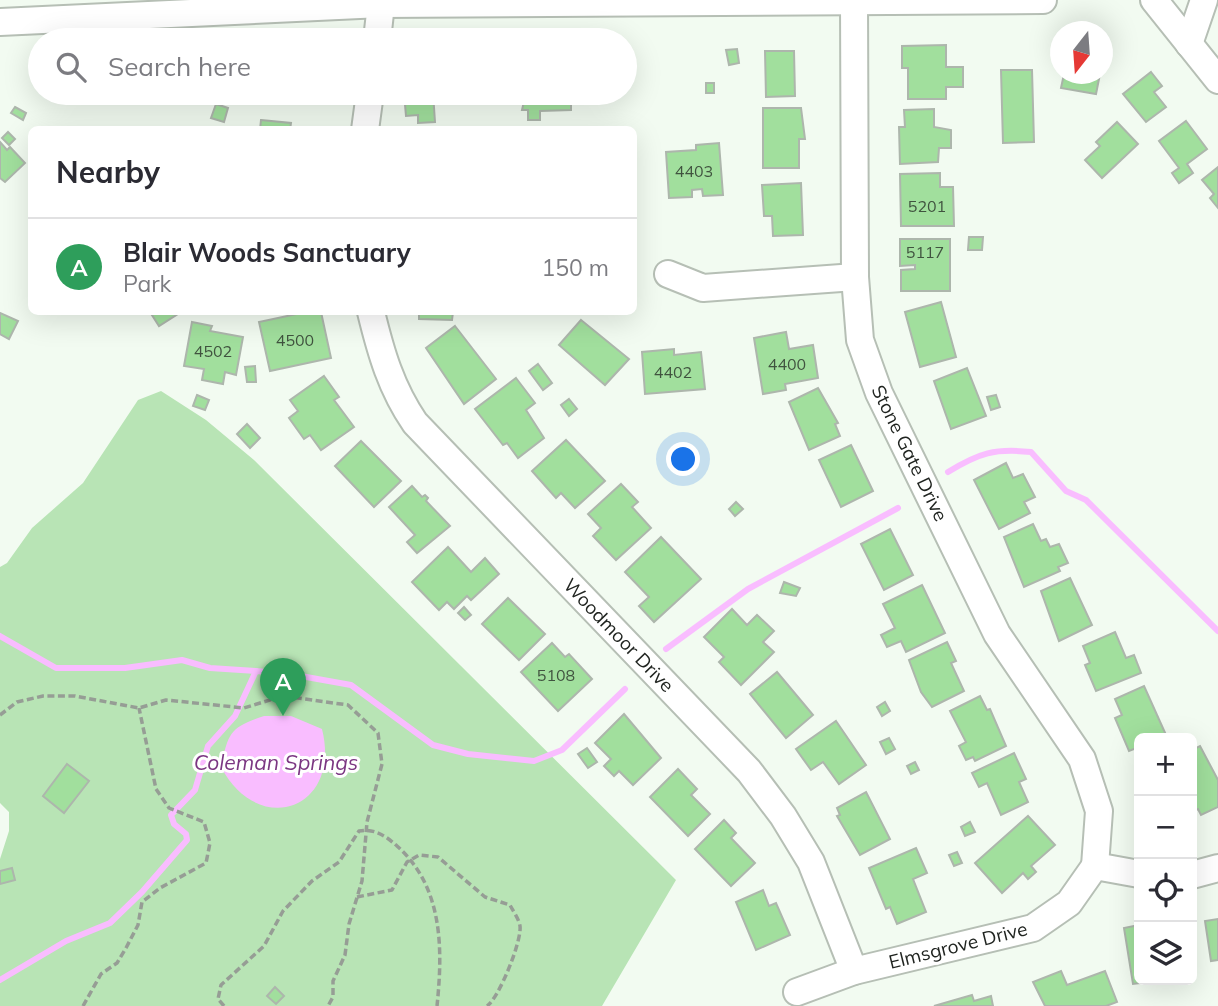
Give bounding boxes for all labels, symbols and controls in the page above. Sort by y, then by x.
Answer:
north arrow [1050,21,1113,84]
search box [28,28,637,105]
icon: search [52,48,90,86]
text: Search here [108,50,251,83]
text: Nearby [56,153,160,191]
house number: 4403 [675,161,713,181]
house number: 5201 [908,196,946,216]
text: Blair Woods Sanctuary [123,236,411,269]
house number: 5117 [906,242,944,262]
text: A [70,253,88,282]
text: 150 m [541,253,609,282]
text: Park [123,269,171,298]
house number: 4500 [276,330,314,350]
house number: 4502 [194,341,232,361]
house number: 4400 [768,354,806,374]
house number: 4402 [654,362,692,382]
street label: Stone Gate Drive [867,381,953,525]
your location [666,442,700,476]
street label: Woodmoor Drive [559,573,679,697]
pin: A [260,658,306,716]
house number: 5108 [537,665,575,685]
map controls [1134,733,1197,985]
button: + [1134,733,1197,796]
water label: Coleman Springs [194,749,358,775]
button: − [1134,796,1197,859]
button: locate [1134,859,1197,922]
street label: Elmsgrove Drive [886,916,1030,974]
button: layers [1134,922,1197,985]

